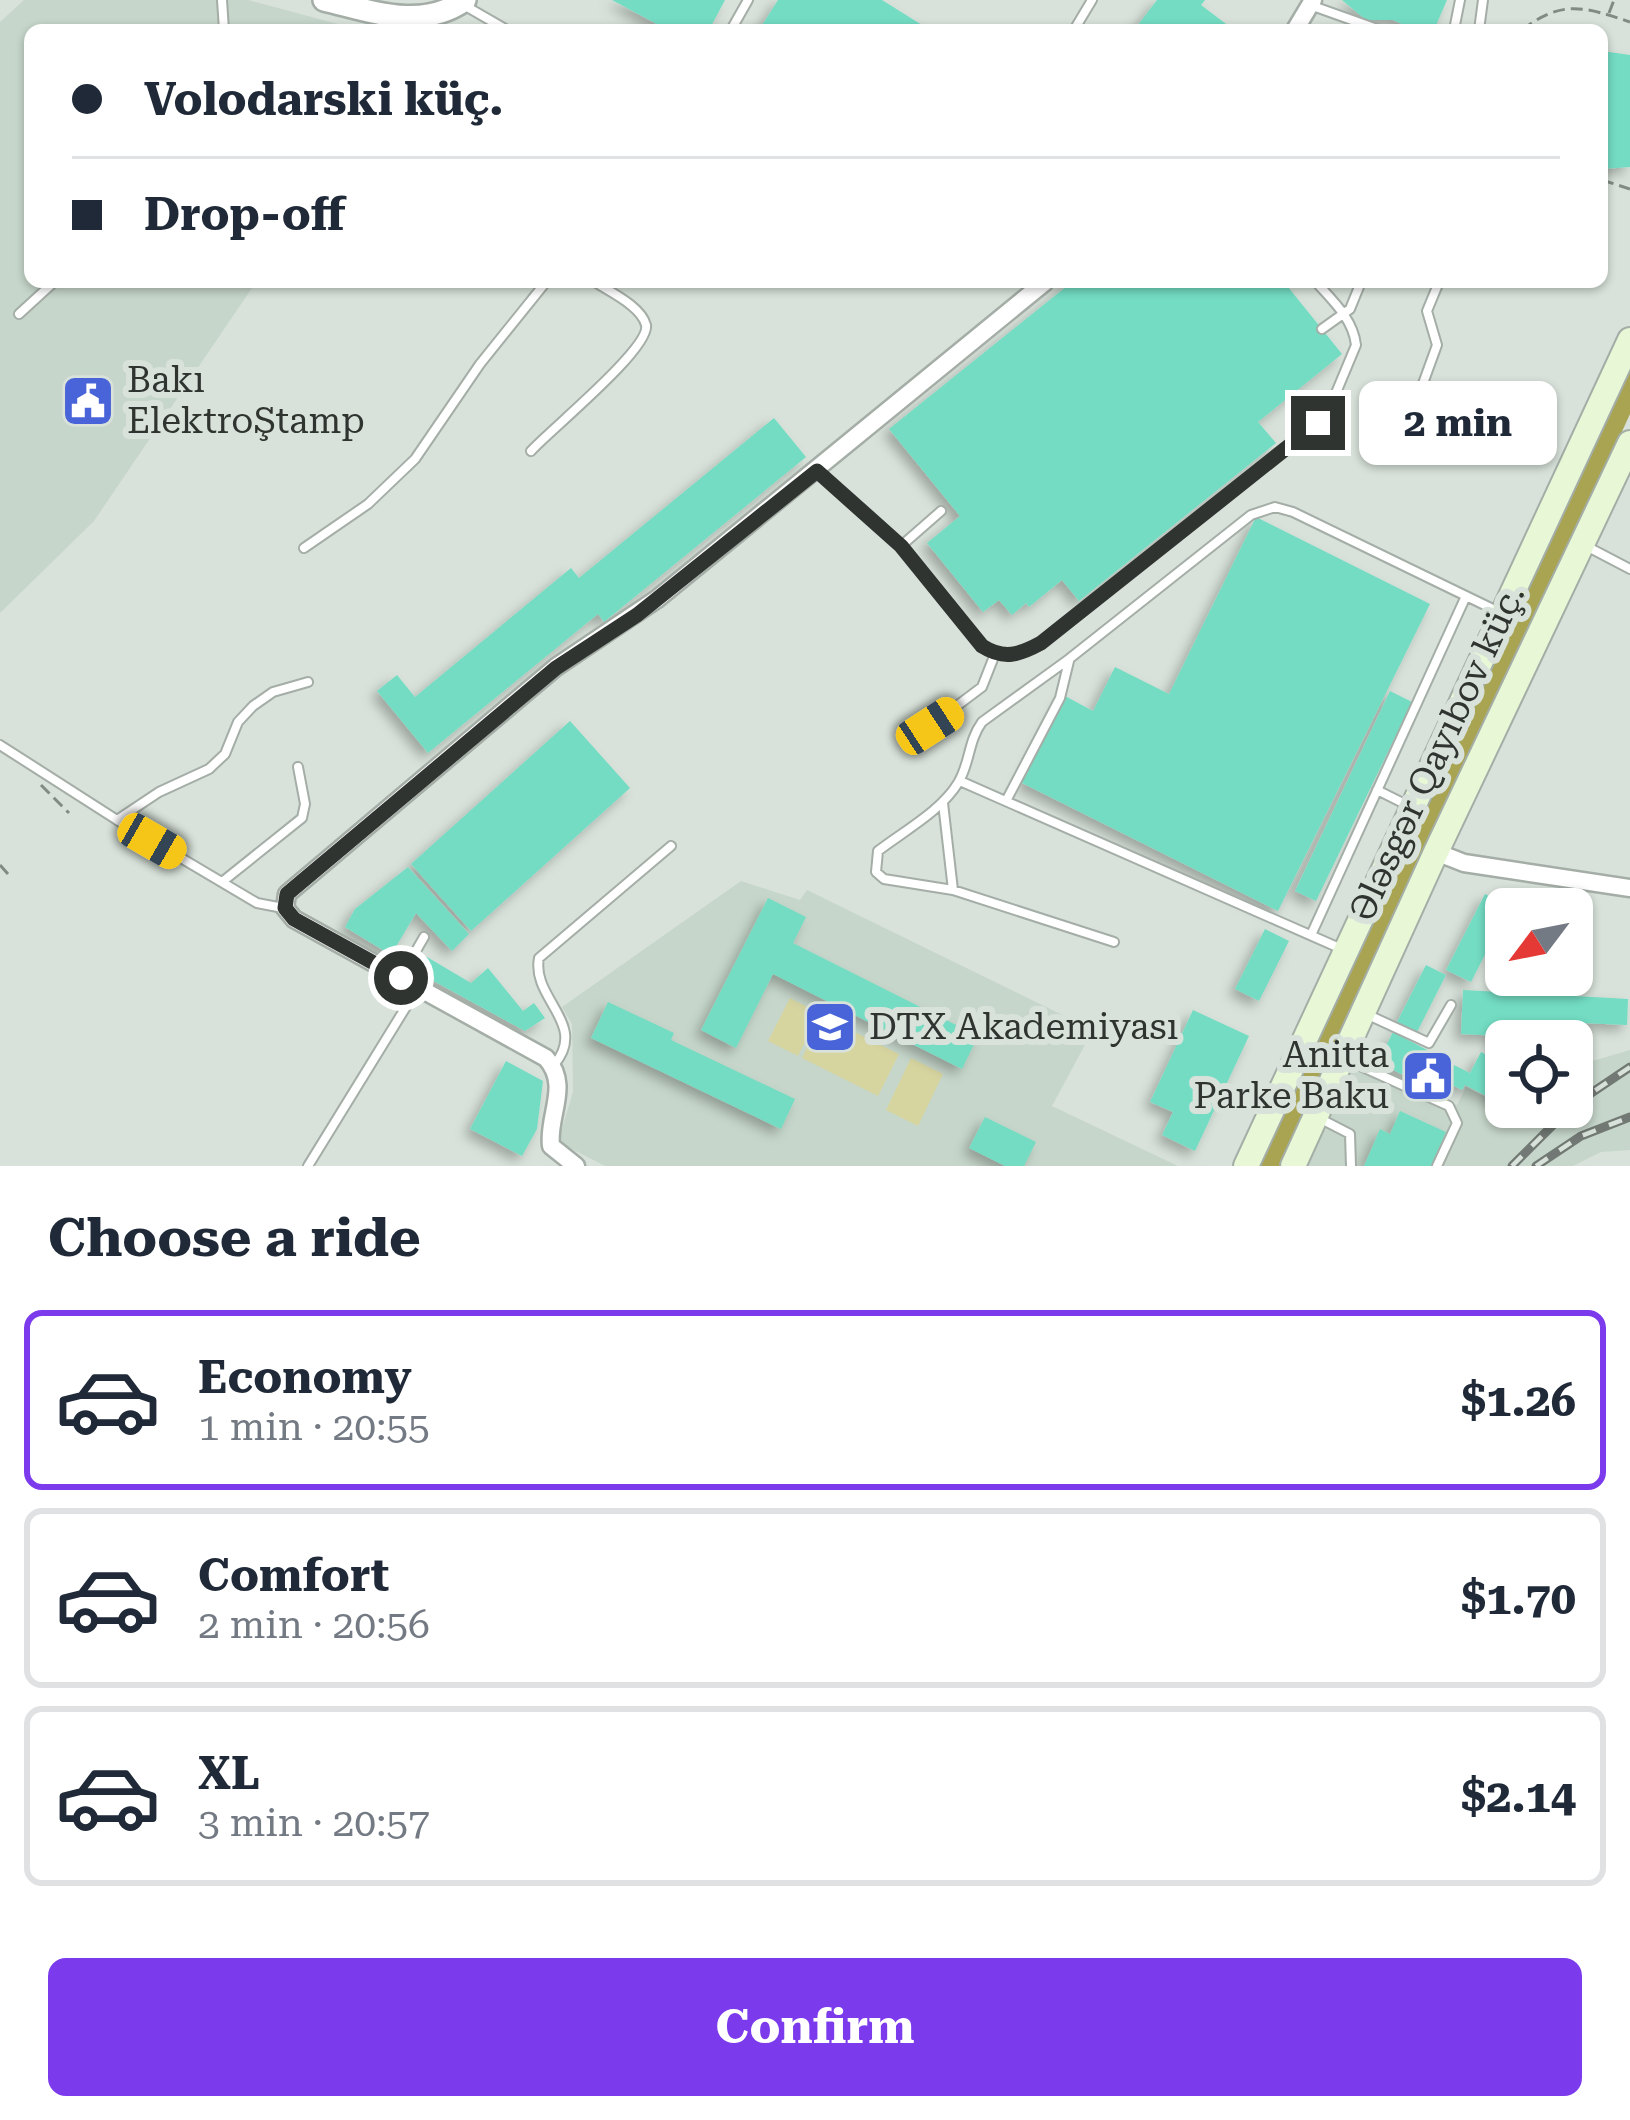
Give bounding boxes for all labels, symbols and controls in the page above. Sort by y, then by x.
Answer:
text: Volodarski küç. [144,73,503,126]
text: Drop-off [144,188,345,241]
place label: Bakı ElektroŞtamp [127,359,365,442]
public building icon: Bakı ElektroŞtamp [60,373,116,429]
callout: 2 min [1360,381,1558,465]
route end [1291,396,1345,450]
text: 2 min [1404,400,1512,446]
street label: Ələsgər Qayıbov küç. [1340,578,1534,928]
car [890,691,970,761]
car [112,807,192,875]
north arrow [1485,888,1593,996]
map controls [1485,888,1593,1128]
route start [374,951,428,1005]
school or university icon: DTX Akademiyası [802,999,858,1055]
place label: DTX Akademiyası [869,1006,1178,1048]
button: locate [1485,1020,1593,1128]
place label: Anitta Parke Baku [1194,1034,1389,1117]
public building icon: Anitta Parke Baku [1400,1048,1456,1104]
text: Choose a ride [48,1206,421,1269]
icon: car [54,1346,162,1454]
text: Economy [198,1351,412,1404]
text: $1.26 [1461,1374,1576,1427]
text: 1 min · 20:55 [198,1404,430,1450]
icon: car [54,1544,162,1652]
text: Comfort [198,1549,389,1602]
text: $1.70 [1461,1572,1576,1625]
text: 2 min · 20:56 [198,1602,430,1648]
icon: car [54,1742,162,1850]
text: XL [198,1747,260,1800]
text: $2.14 [1461,1770,1576,1823]
text: 3 min · 20:57 [198,1800,430,1846]
button: Confirm [48,1958,1582,2096]

